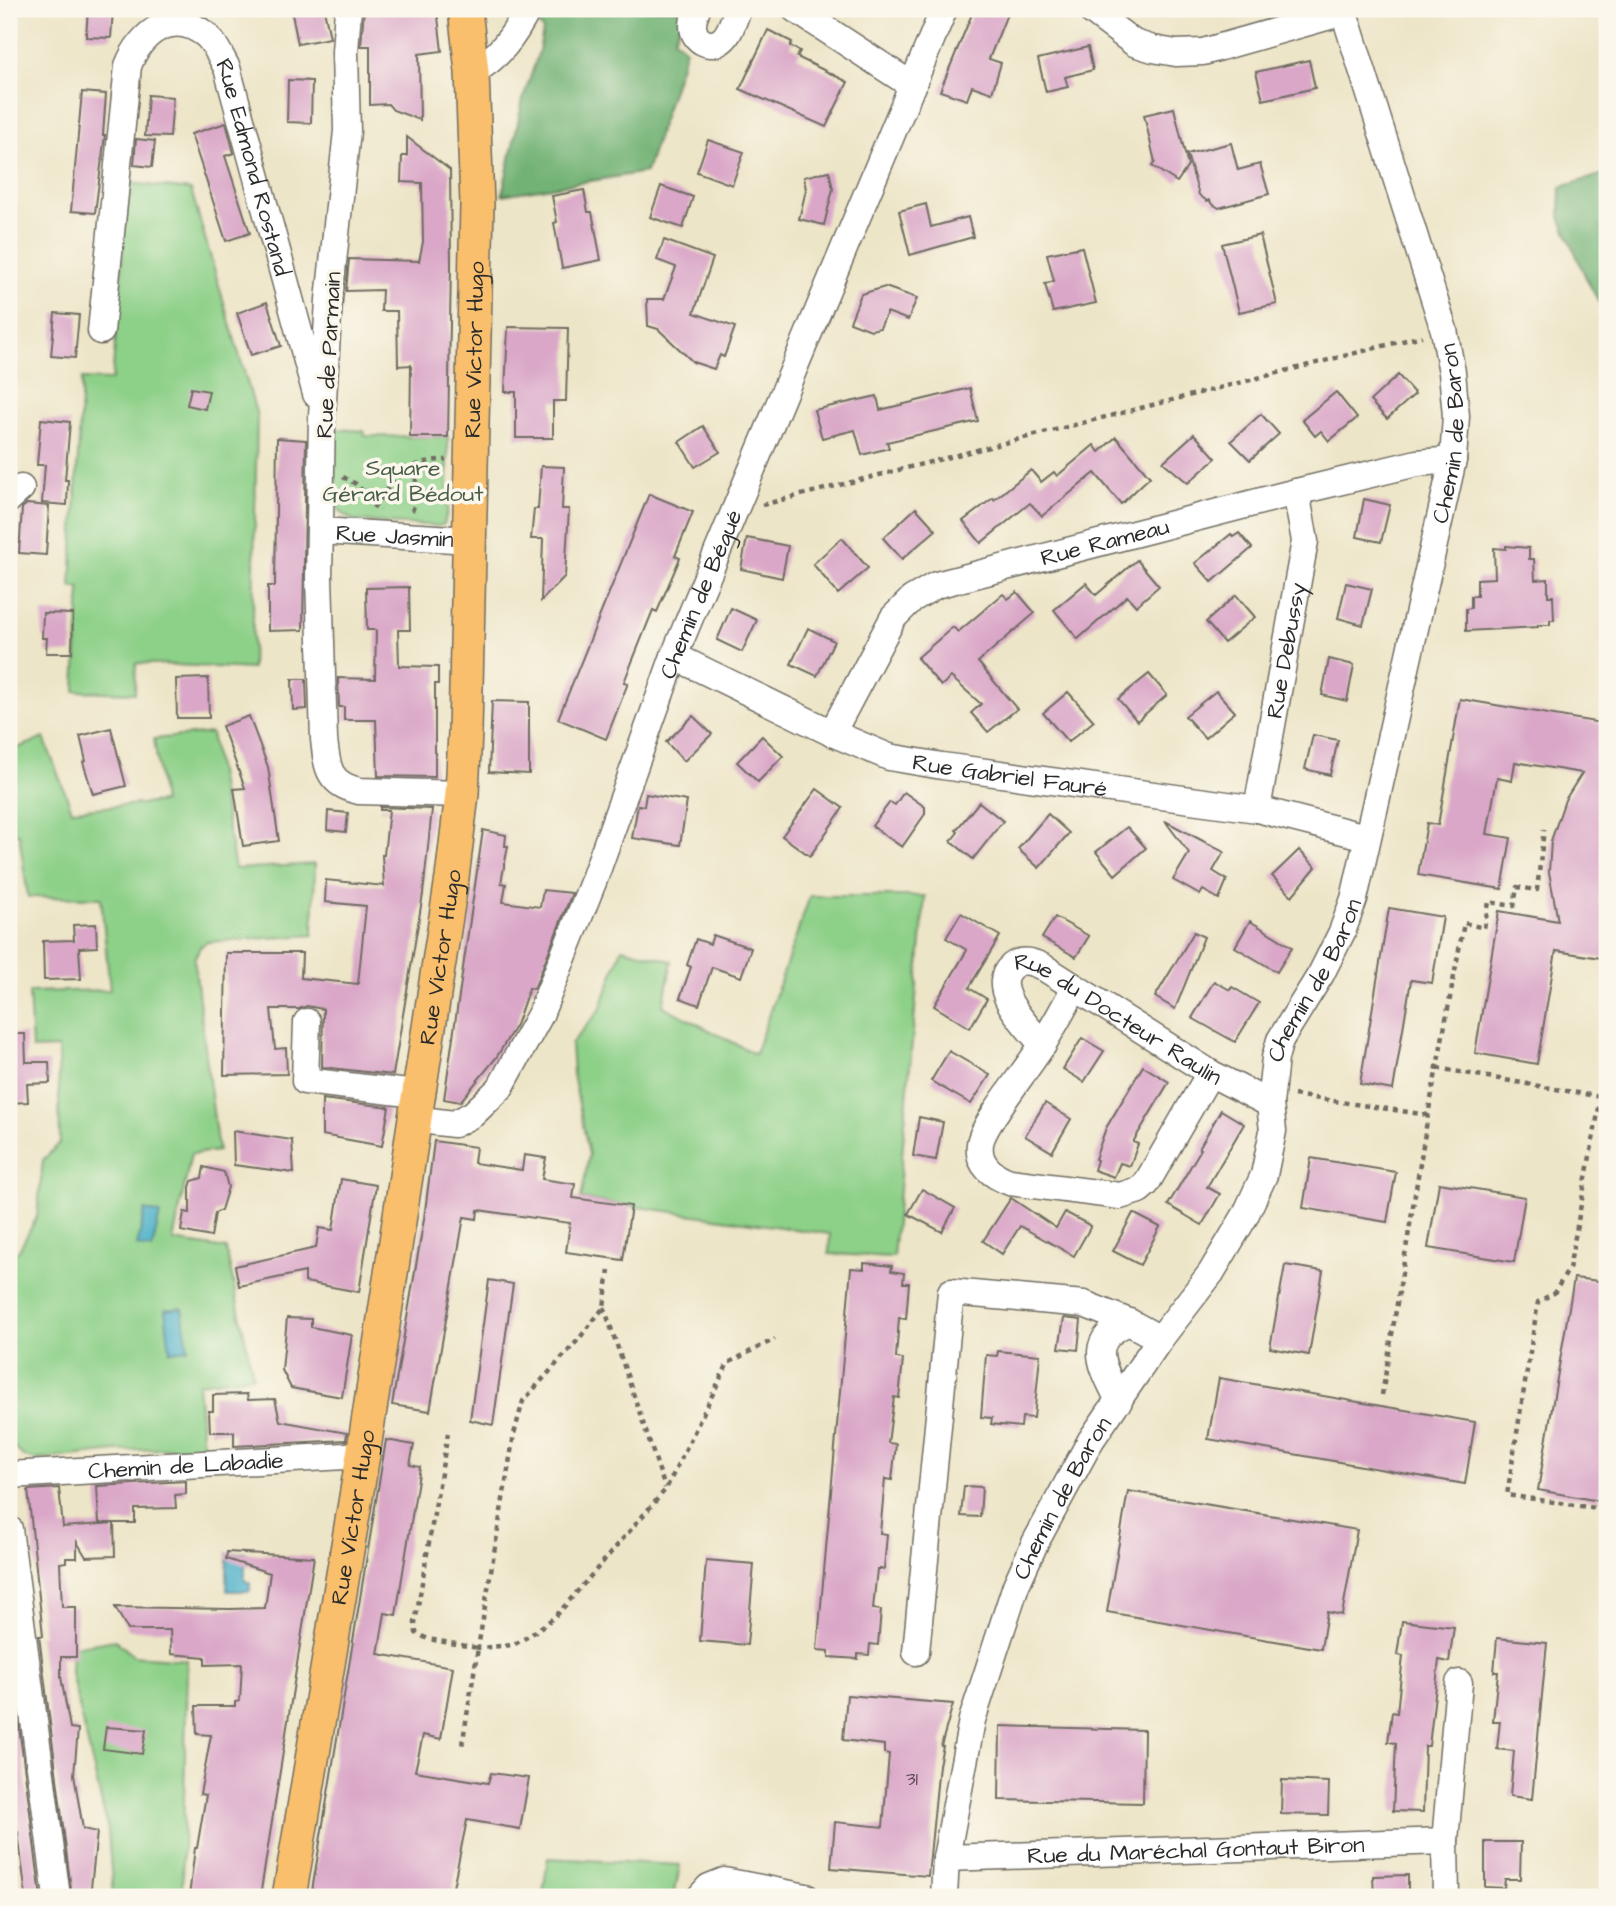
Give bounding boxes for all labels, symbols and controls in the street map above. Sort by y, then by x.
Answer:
street label: Rue Edmond Rostand [208,53,298,280]
street label: Rue Victor Hugo [457,261,493,439]
street label: Rue de Parmain [309,271,349,439]
street label: Chemin de Baron [1424,341,1473,527]
park label: Square Gérard Bédout [323,452,484,510]
street label: Chemin de Bégué [652,505,750,683]
street label: Rue Rameau [1037,510,1173,574]
street label: Rue Jasmin [335,517,455,556]
street label: Rue Debussy [1259,580,1315,721]
street label: Rue Gabriel Fauré [910,746,1109,805]
street label: Rue Victor Hugo [412,868,470,1047]
street label: Chemin de Baron [1260,894,1370,1065]
street label: Rue du Docteur Raulin [1013,946,1227,1093]
street label: Chemin de Baron [1006,1410,1120,1585]
street label: Rue Victor Hugo [323,1428,384,1607]
street label: Chemin de Labadie [87,1445,284,1488]
house number: 31 [906,1766,919,1793]
street label: Rue du Maréchal Gontaut Biron [1027,1829,1365,1872]

